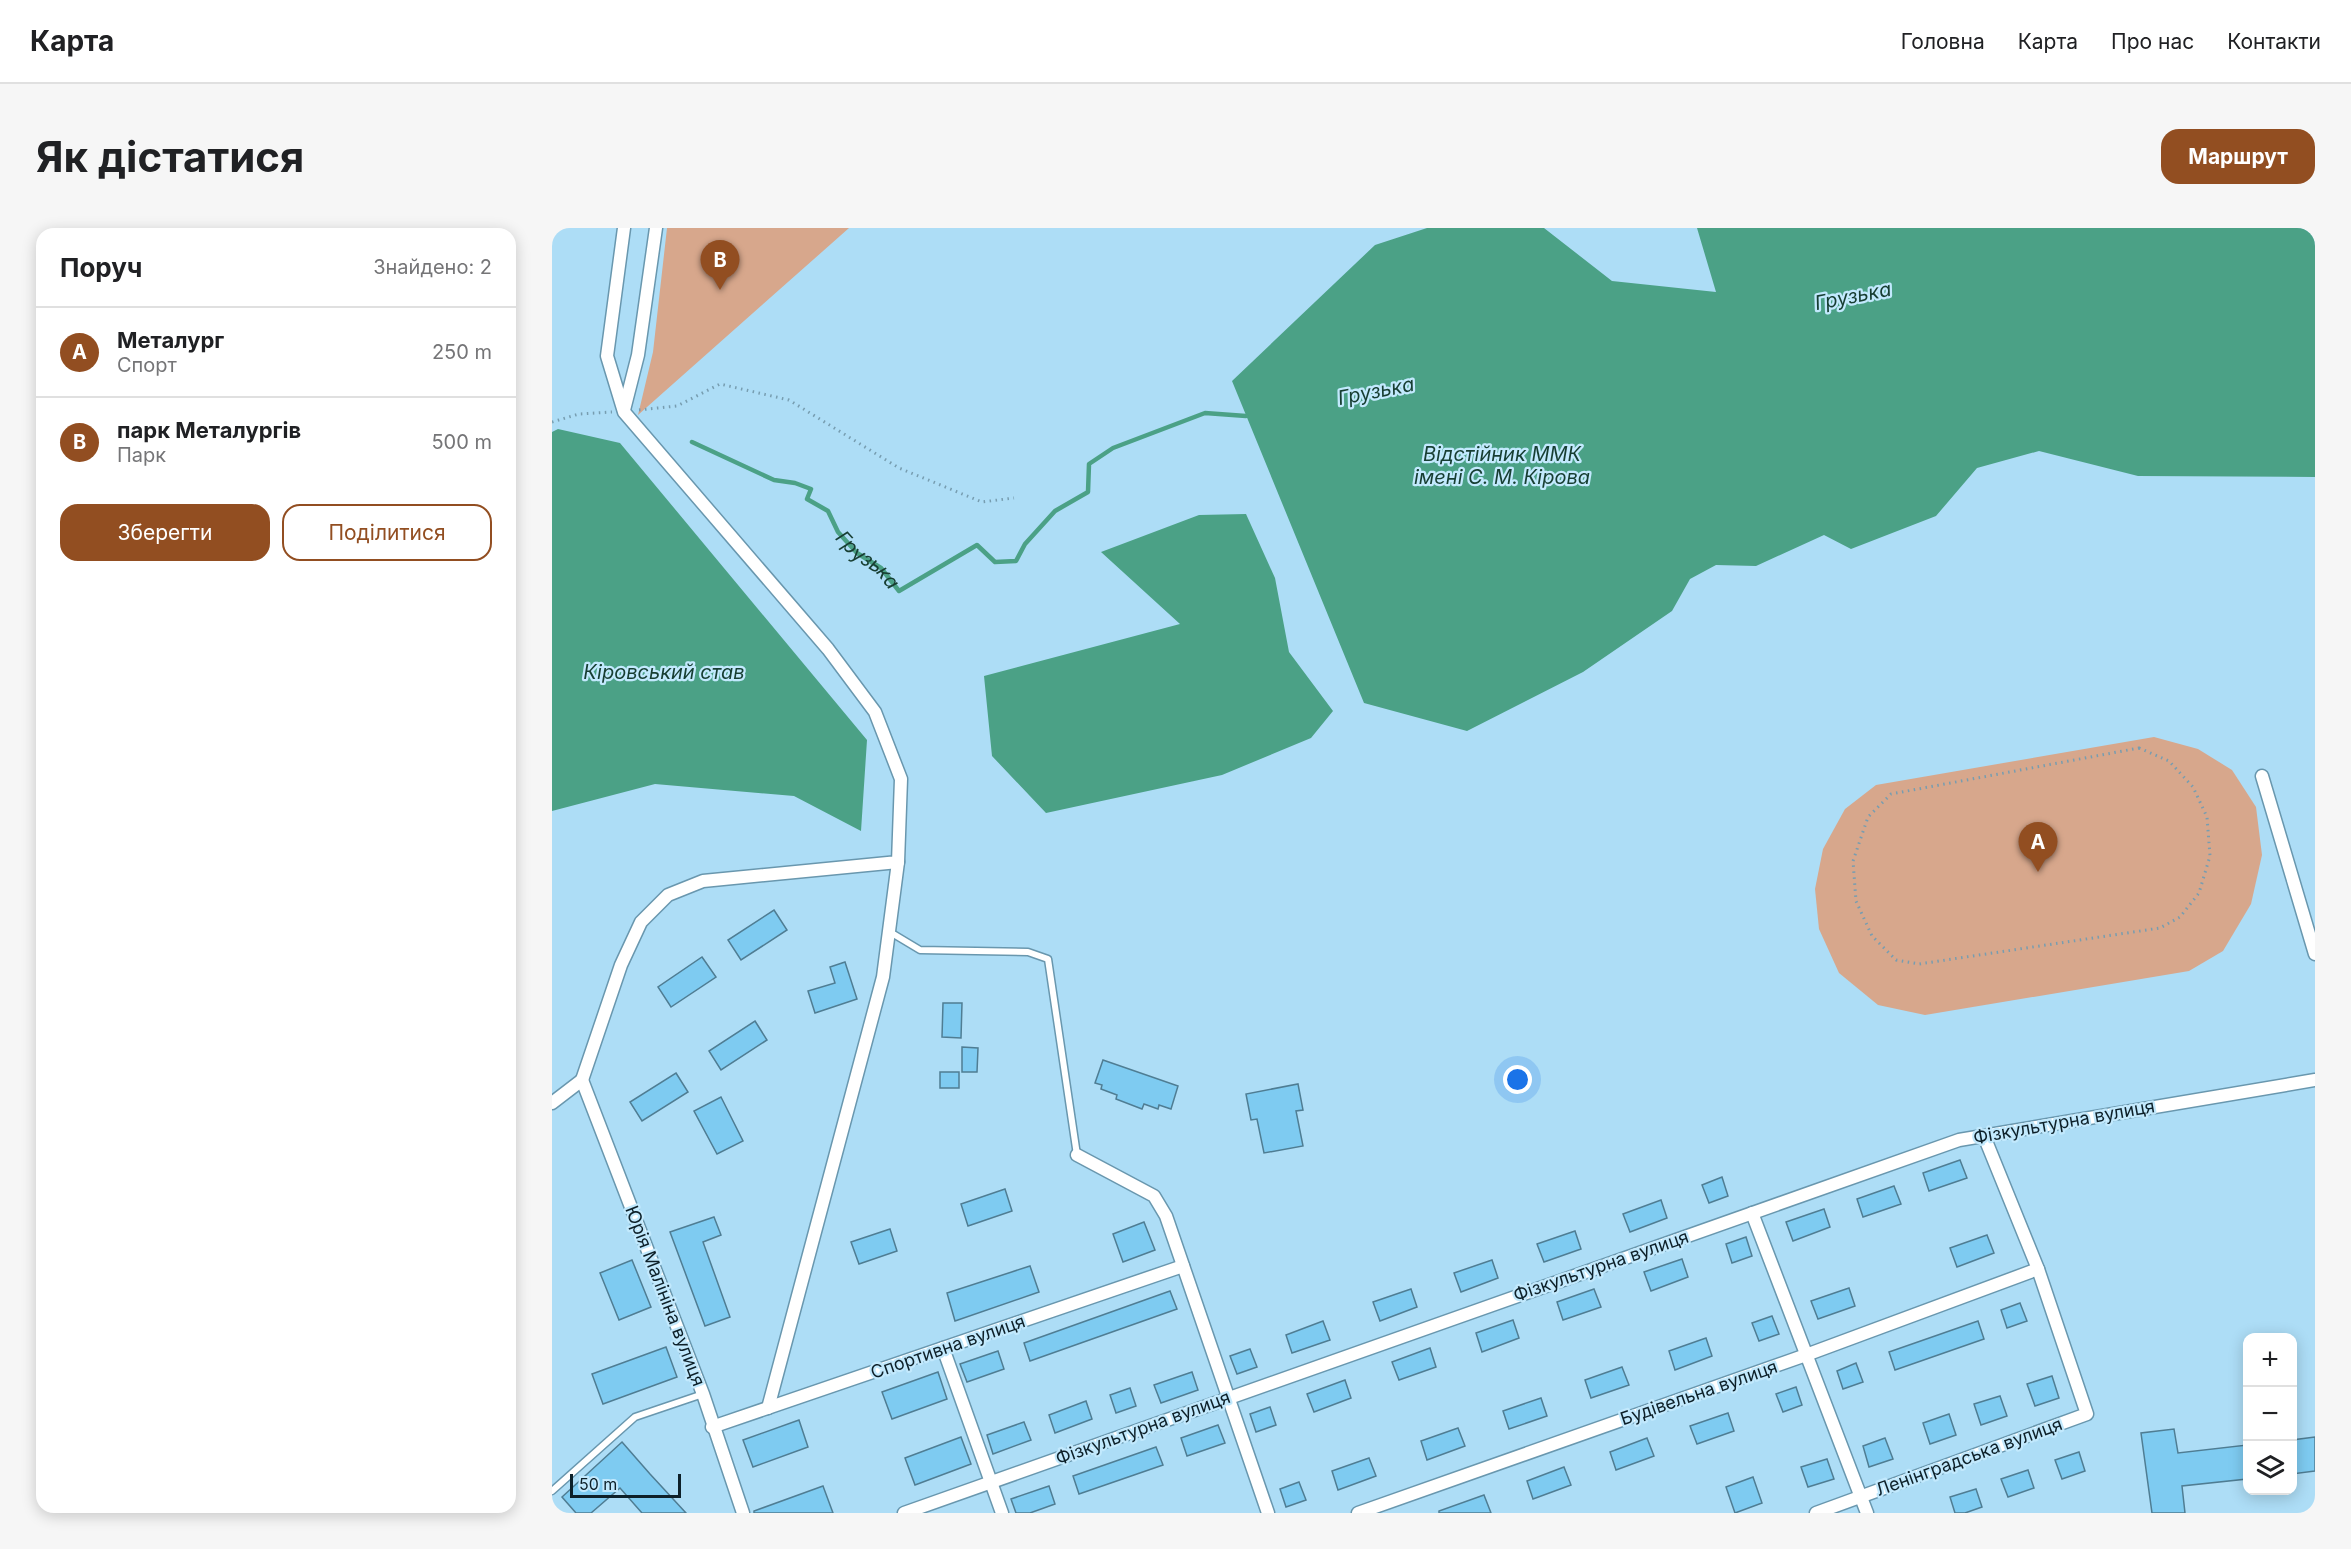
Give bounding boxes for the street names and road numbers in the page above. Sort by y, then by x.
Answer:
street label: Фiзкультурна вулиця [1971,1095,2156,1148]
street label: Юрія Малініна вулиця [621,1203,710,1389]
street label: Фiзкультурна вулиця [1510,1226,1691,1305]
street label: Спортивна вулиця [868,1310,1028,1383]
street label: Будівельна вулиця [1618,1356,1780,1429]
street label: Фiзкультурна вулиця [1053,1386,1233,1469]
street label: Ленінградська вулиця [1873,1413,2065,1500]

